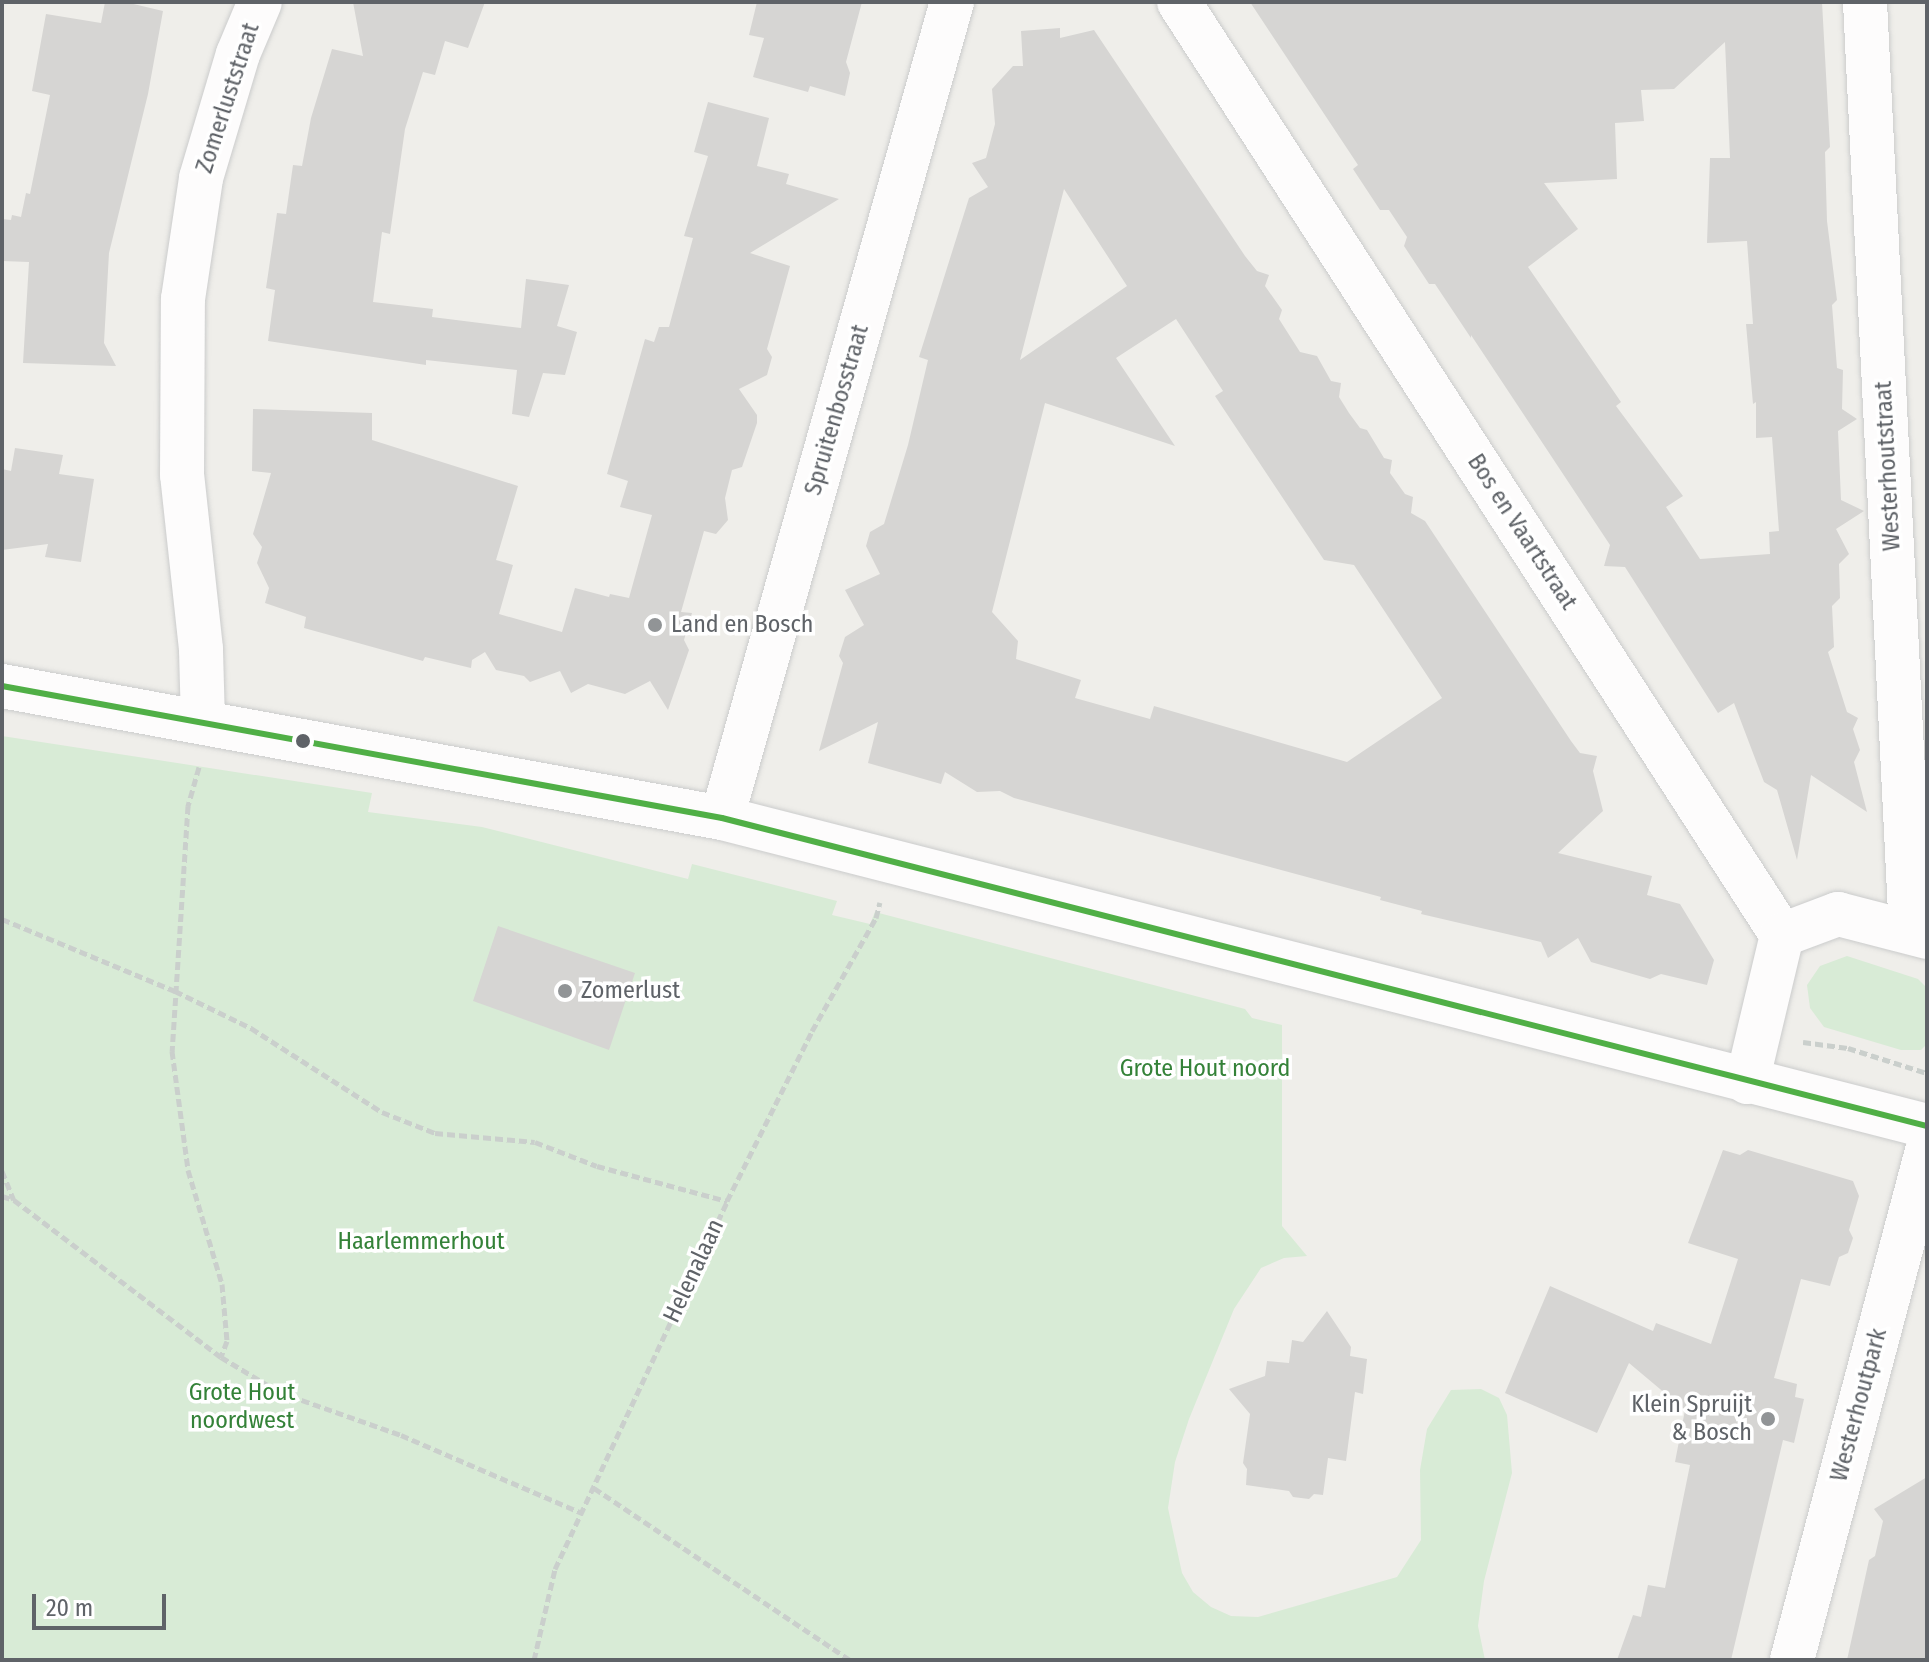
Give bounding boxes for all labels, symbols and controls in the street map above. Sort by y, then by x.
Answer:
street label: Zomerluststraat [190,19,266,177]
street label: Spruitenbosstraat [799,321,875,499]
street label: Westerhoutstraat [1869,380,1907,552]
street label: Bos en Vaartstraat [1461,449,1583,615]
place label: Land en Bosch [671,611,813,639]
marker: Land en Bosch [646,616,664,634]
unlabelled marker [295,733,311,749]
place label: Zomerlust [581,977,680,1005]
marker: Zomerlust [556,982,574,1000]
park label: Grote Hout noord [1120,1055,1290,1083]
street label: Helenalaan [658,1215,730,1327]
park label: Haarlemmerhout [337,1228,505,1256]
street label: Westerhoutpark [1825,1325,1893,1485]
park label: Grote Hout noordwest [189,1379,295,1435]
place label: Klein Spruijt & Bosch [1631,1391,1752,1447]
marker: Klein Spruijt & Bosch [1759,1410,1777,1428]
scale bar [36,1578,170,1628]
text: 20 m [46,1594,93,1622]

